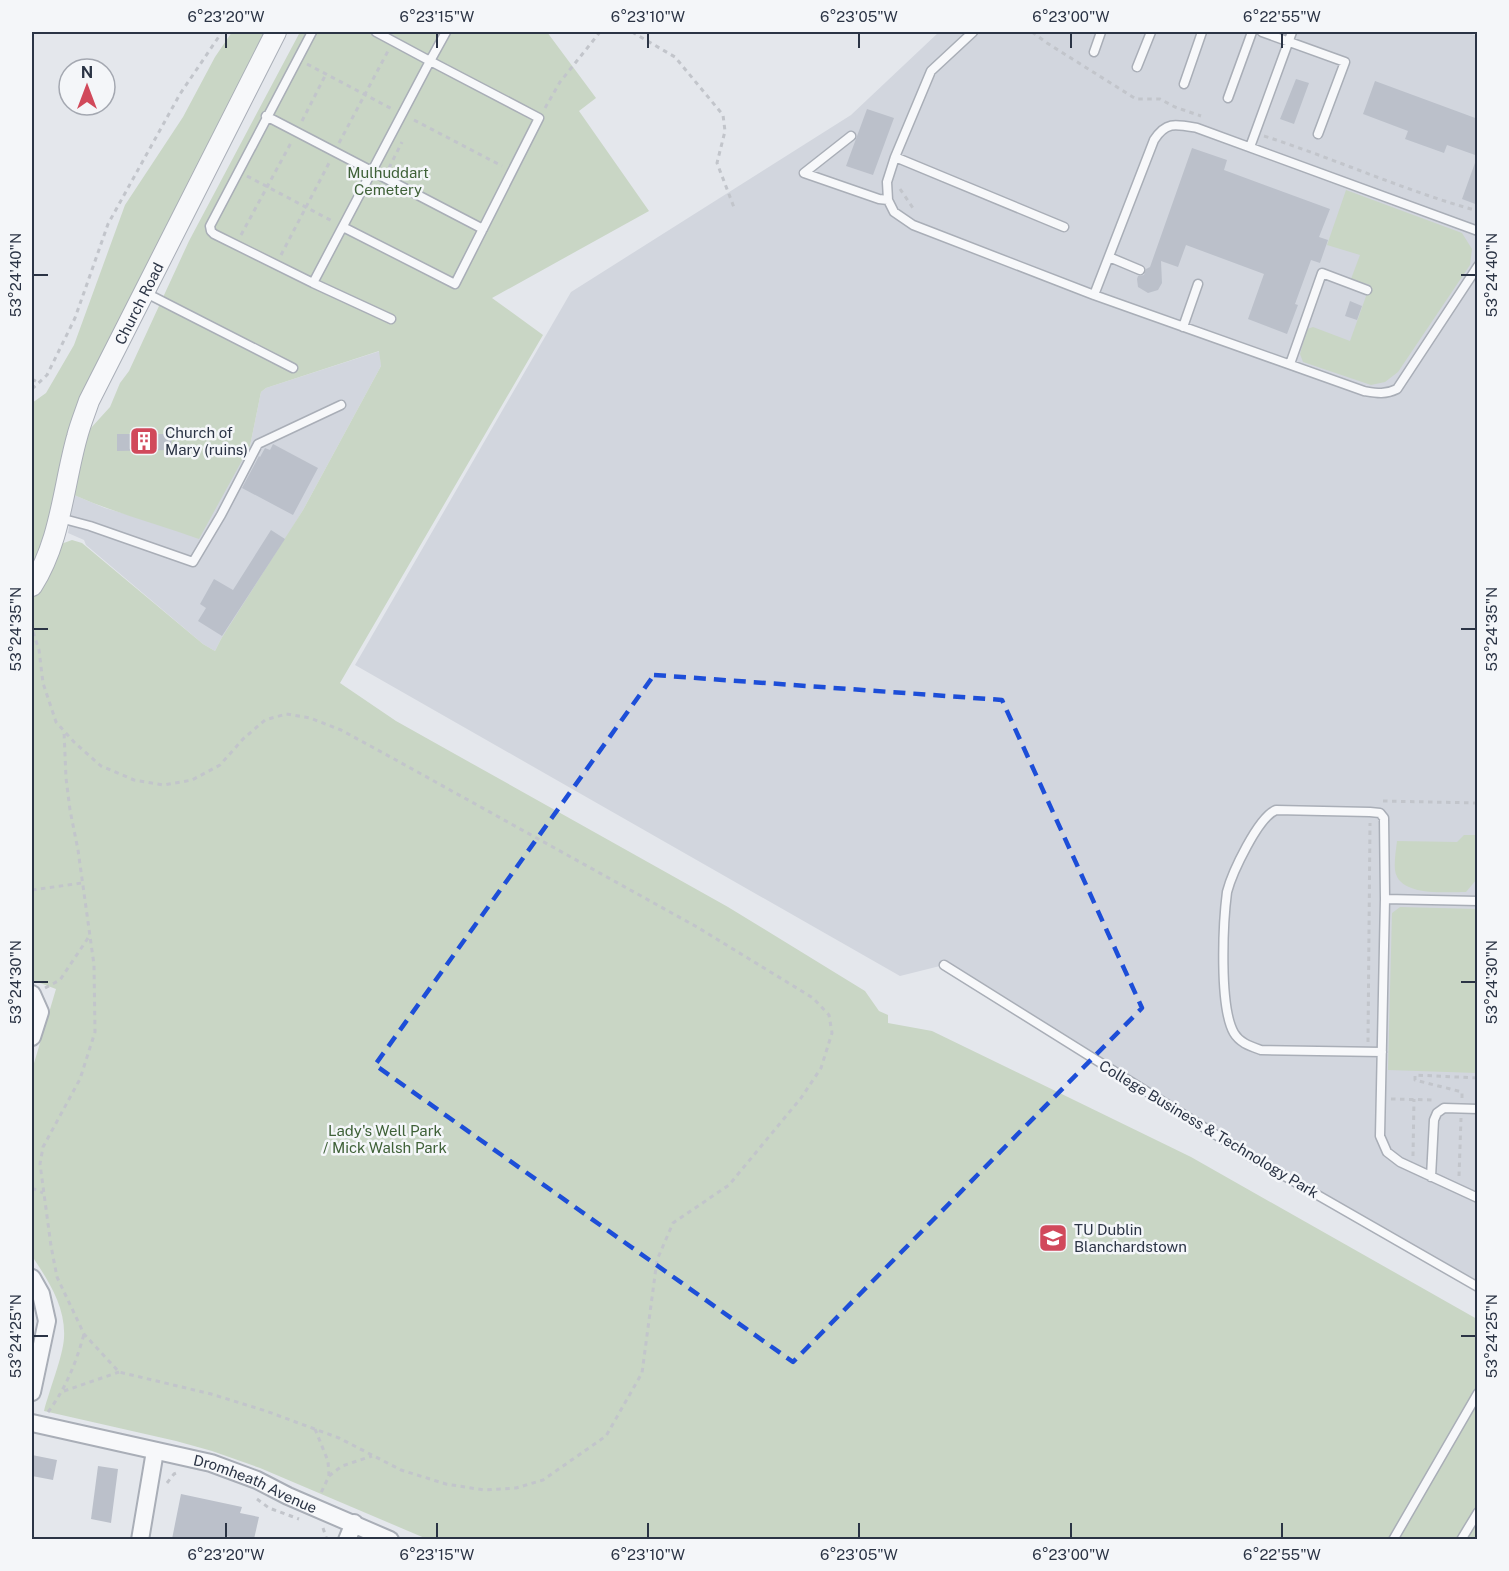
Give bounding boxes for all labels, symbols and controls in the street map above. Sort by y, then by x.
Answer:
text: 6°23'20"W [187,8,265,25]
text: 6°23'15"W [400,8,474,25]
text: 6°23'10"W [611,8,685,25]
text: 6°23'05"W [820,8,898,25]
text: 6°23'00"W [1032,8,1110,25]
text: 6°22'55"W [1243,8,1321,25]
north arrow [57,57,117,117]
text: N [81,63,93,82]
park label: Mulhuddart Cemetery [347,164,429,198]
text: 53°24'40"N [7,233,24,317]
text: 53°24'40"N [1483,233,1500,317]
street label: Church Road [111,260,166,347]
place label: Church of Mary (ruins) [165,424,248,458]
building icon: Church of Mary (ruins) [128,425,160,457]
text: 53°24'35"N [7,587,24,671]
text: 53°24'35"N [1483,587,1500,671]
text: 53°24'30"N [7,940,24,1024]
text: 53°24'30"N [1483,940,1500,1024]
street label: College Business & Technology Park [1096,1057,1322,1201]
park label: Lady's Well Park / Mick Walsh Park [323,1122,447,1156]
place label: TU Dublin Blanchardstown [1074,1221,1187,1255]
school or university icon: TU Dublin Blanchardstown [1037,1222,1069,1254]
text: 53°24'25"N [7,1294,24,1378]
text: 53°24'25"N [1483,1294,1500,1378]
street label: Dromheath Avenue [192,1451,320,1516]
text: 6°23'20"W [187,1546,265,1563]
text: 6°23'15"W [400,1546,474,1563]
text: 6°23'10"W [611,1546,685,1563]
text: 6°23'05"W [820,1546,898,1563]
text: 6°23'00"W [1032,1546,1110,1563]
text: 6°22'55"W [1243,1546,1321,1563]

